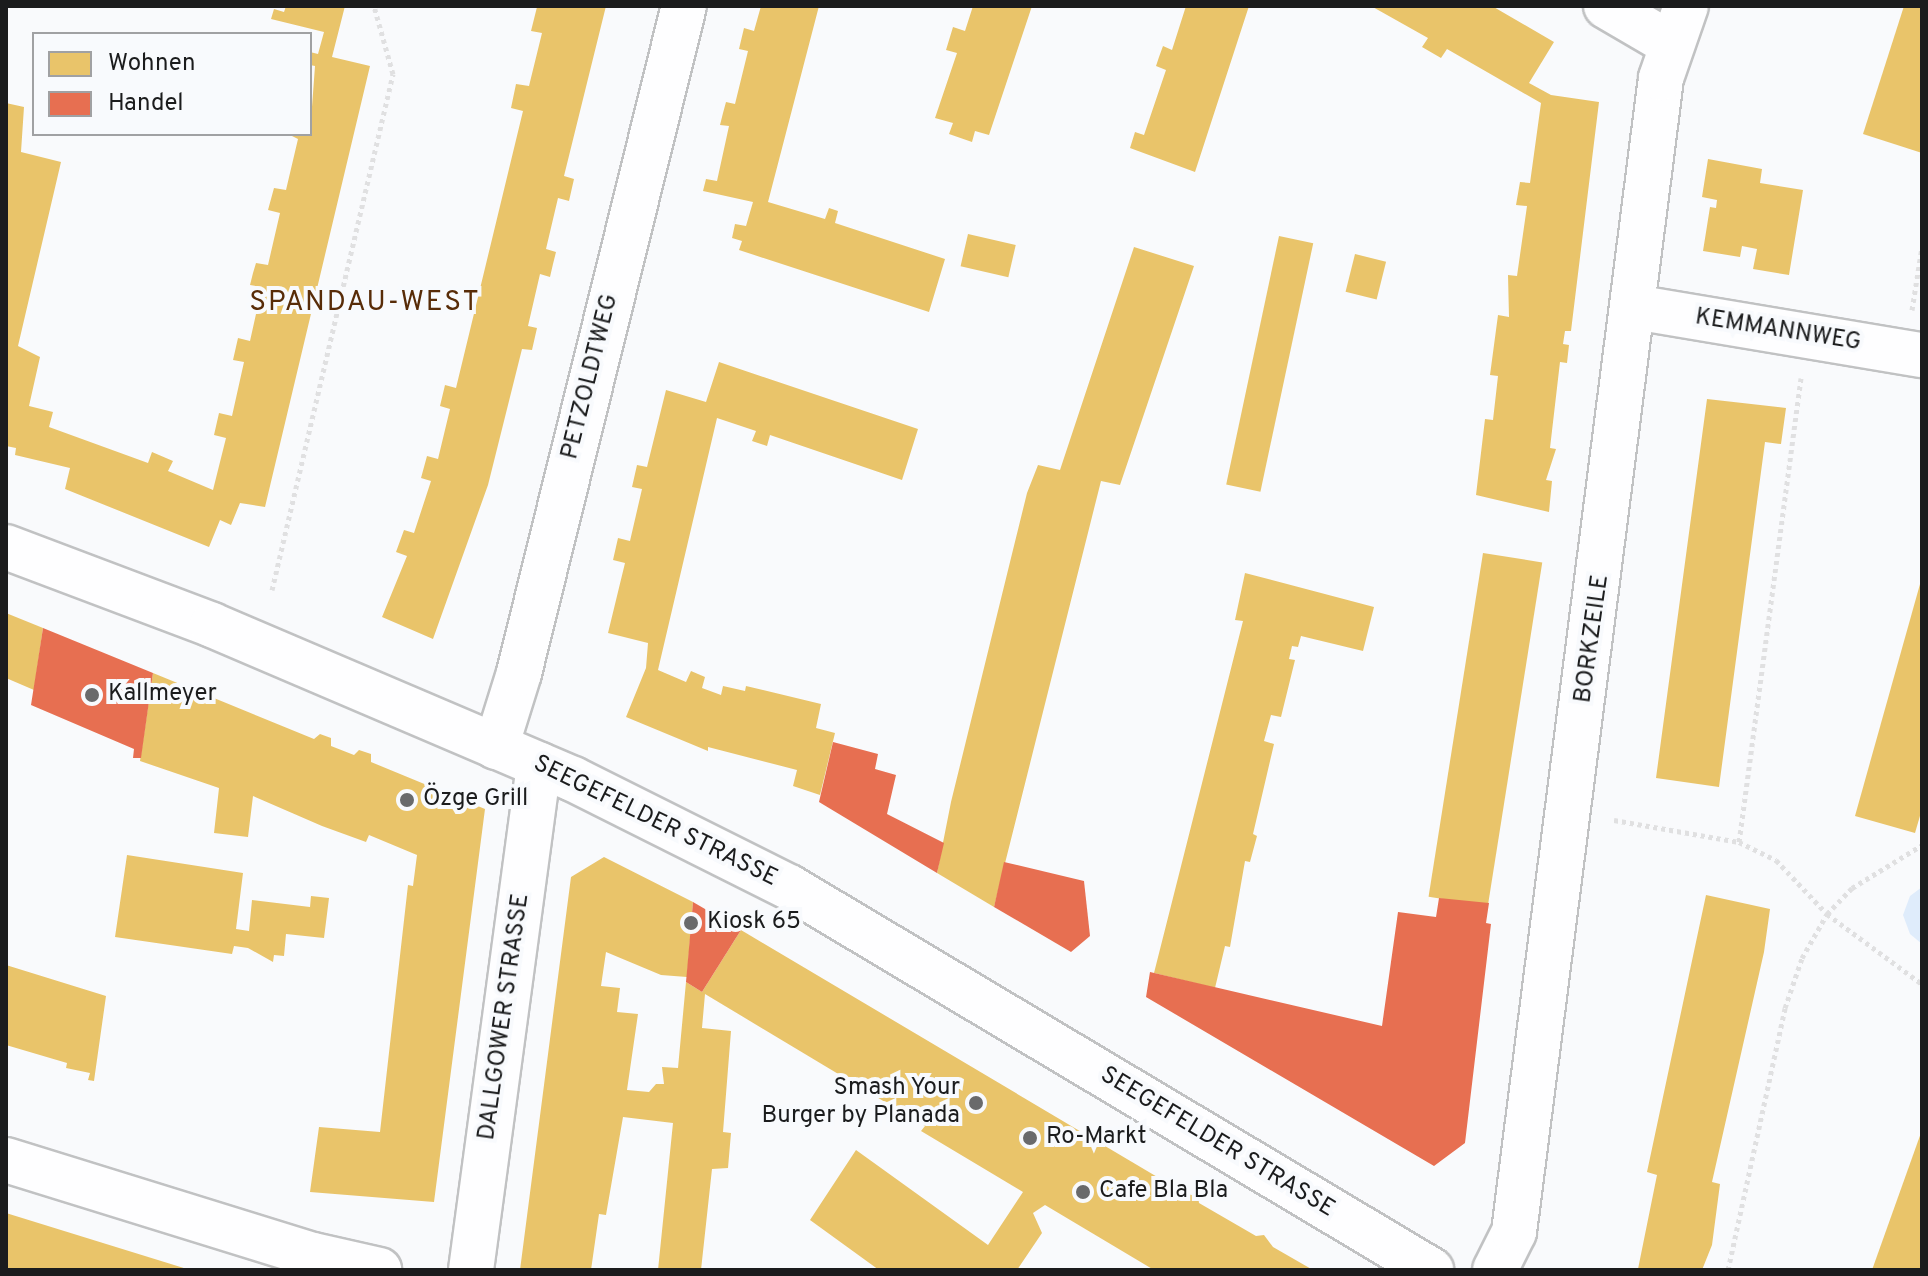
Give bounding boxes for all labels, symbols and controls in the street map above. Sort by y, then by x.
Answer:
legend [32,32,312,136]
text: Wohnen [108,49,195,79]
text: Handel [108,89,184,119]
district label: SPANDAU-WEST [249,286,481,320]
street label: PETZOLDTWEG [557,291,625,463]
street label: KEMMANNWEG [1693,304,1863,358]
street label: BORKZEILE [1570,573,1616,705]
place label: Kallmeyer [108,681,217,709]
marker: Kallmeyer [83,686,101,704]
street label: SEEGEFELDER STRASSE [528,750,782,894]
place label: Özge Grill [423,786,528,814]
marker: Özge Grill [398,791,416,809]
street label: DALLGOWER STRASSE [473,892,537,1142]
place label: Kiosk 65 [707,909,801,937]
marker: Kiosk 65 [682,914,700,932]
street label: SEEGEFELDER STRASSE [1095,1062,1339,1224]
place label: Smash Your Burger by Planada [762,1075,960,1131]
marker: Smash Your Burger by Planada [967,1094,985,1112]
place label: Ro-Markt [1046,1124,1147,1152]
marker: Ro-Markt [1021,1129,1039,1147]
place label: Cafe Bla Bla [1099,1178,1228,1206]
marker: Cafe Bla Bla [1074,1183,1092,1201]

